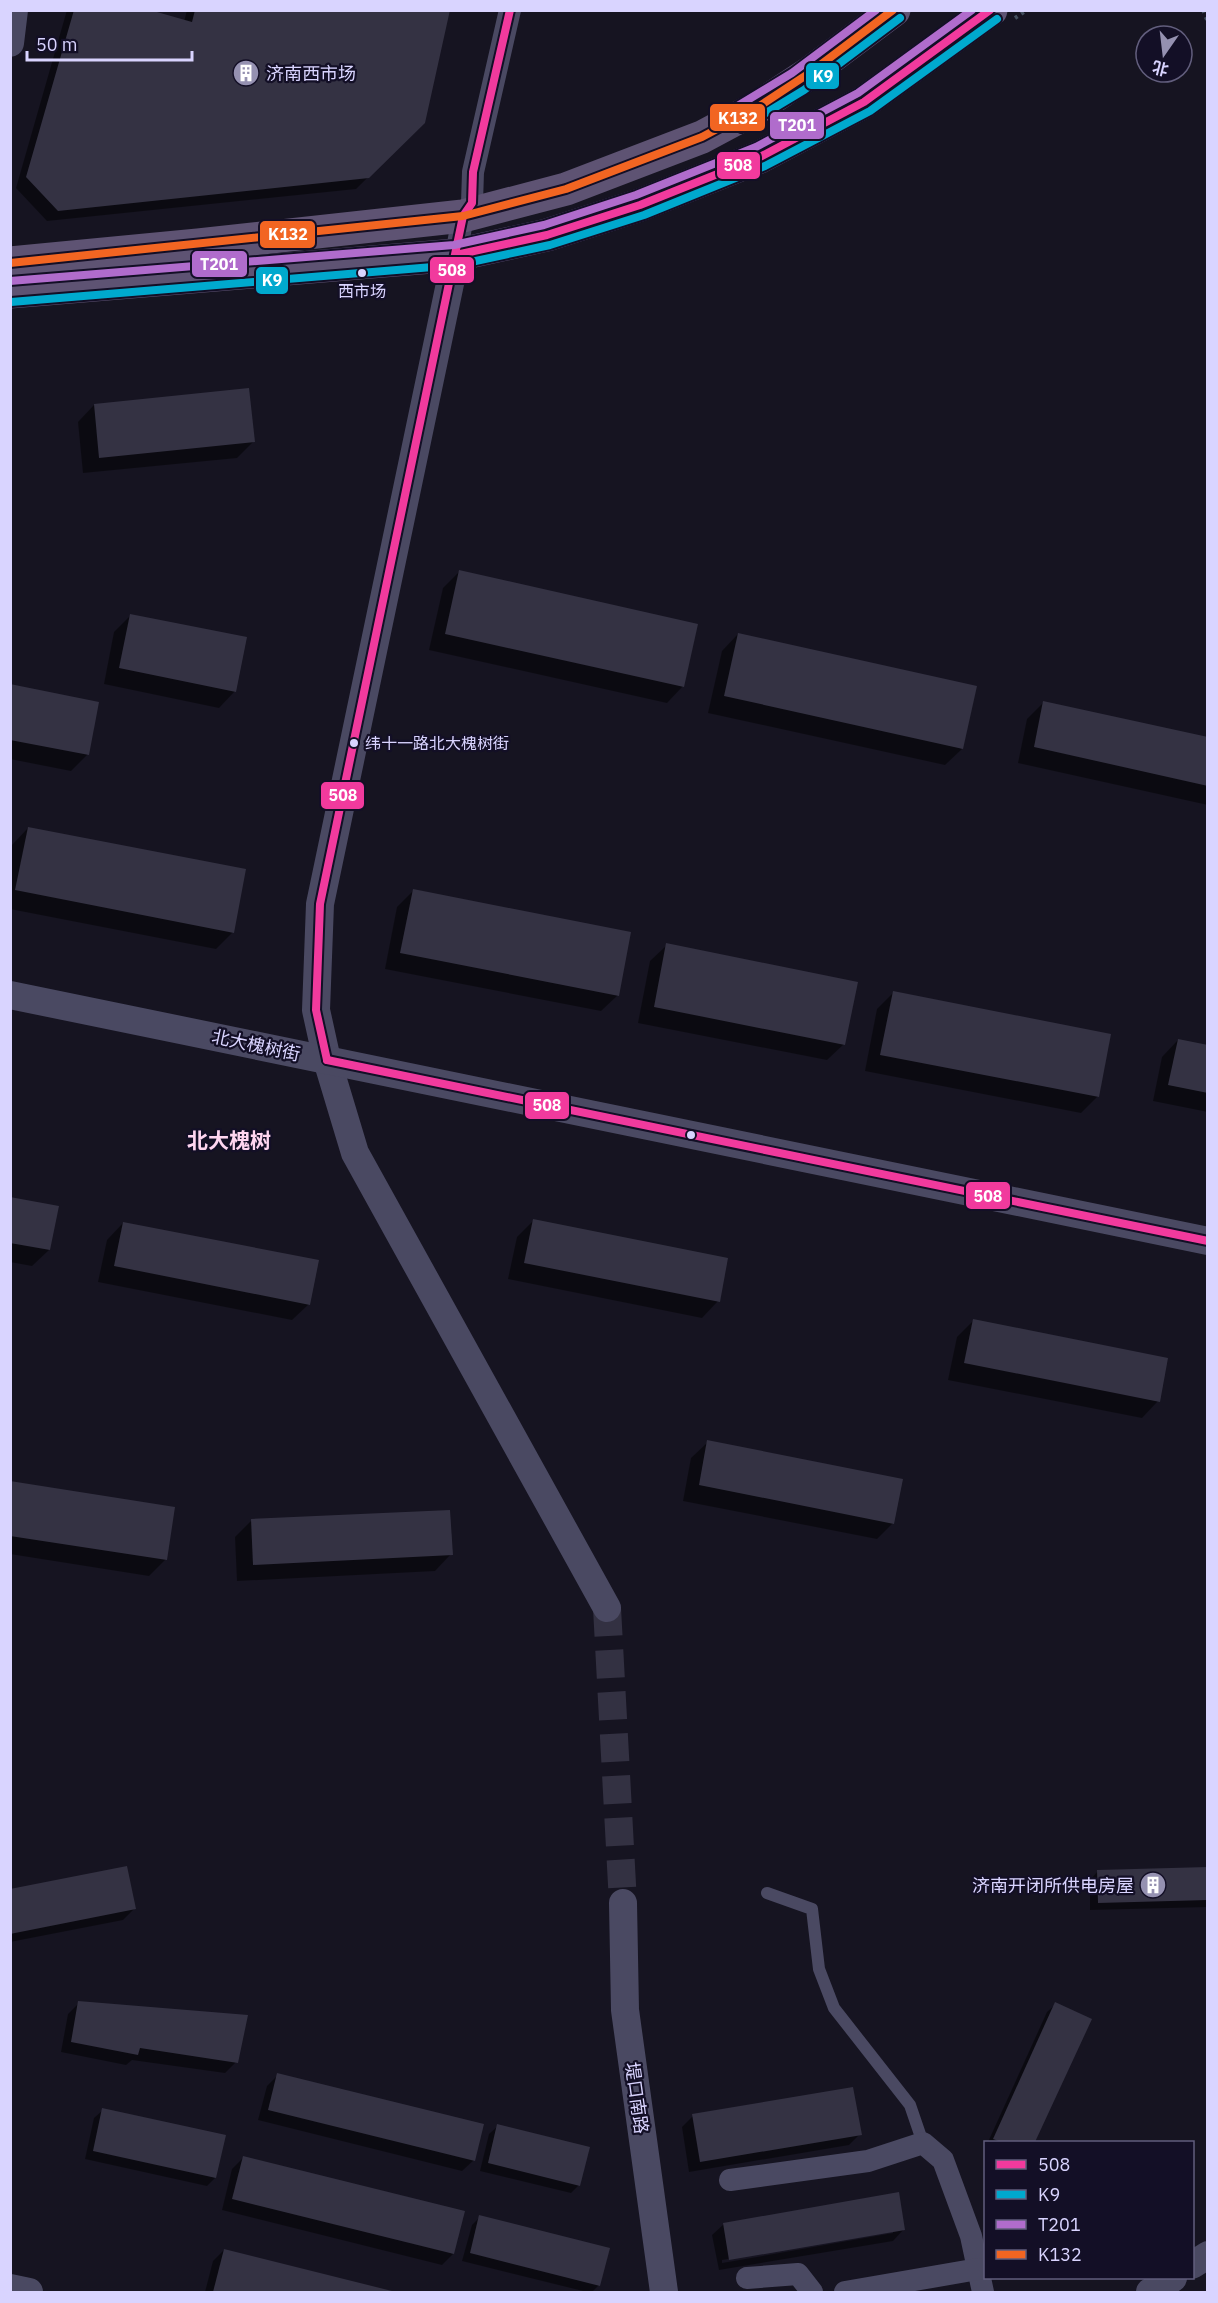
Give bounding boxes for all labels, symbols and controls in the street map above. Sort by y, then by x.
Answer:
scale bar [27,24,192,62]
north arrow [1134,24,1194,84]
text: 50 m [36,33,78,56]
text: 北 [1150,57,1171,80]
building icon: 济南西市场 [231,58,261,88]
place label: 济南西市场 [266,62,356,85]
line badge: K9 [805,62,840,90]
text: K9 [813,66,833,86]
line badge: K132 [709,103,766,132]
text: K132 [718,108,758,128]
line badge: T201 [769,111,825,140]
text: T201 [778,115,816,135]
line badge: 508 [716,151,761,180]
text: 508 [724,155,752,175]
line badge: K132 [259,220,316,249]
text: K132 [268,224,308,244]
line badge: T201 [191,250,248,278]
text: T201 [200,254,238,274]
line badge: 508 [429,256,475,284]
text: 508 [438,260,466,280]
line badge: K9 [255,266,289,295]
marker: 西市场 [356,267,368,279]
text: K9 [262,270,282,290]
place label: 西市场 [338,281,386,301]
place label: 纬十一路北大槐树街 [365,733,509,753]
marker: 纬十一路北大槐树街 [348,737,360,749]
line badge: 508 [320,781,365,810]
text: 508 [329,785,357,805]
street label: 北大槐树街 [210,1024,302,1066]
line badge: 508 [524,1091,570,1120]
text: 508 [533,1095,561,1115]
district label: 北大槐树 [187,1126,271,1154]
unlabelled marker [685,1129,697,1141]
line badge: 508 [965,1181,1011,1210]
text: 508 [974,1186,1002,1206]
building icon: 济南开闭所供电房屋 [1138,1870,1168,1900]
place label: 济南开闭所供电房屋 [972,1874,1134,1897]
street label: 堤口南路 [621,2061,653,2135]
legend [984,2141,1194,2279]
text: 508 [1038,2153,1070,2176]
text: K9 [1038,2183,1060,2206]
text: T201 [1038,2213,1081,2236]
text: K132 [1038,2243,1082,2266]

